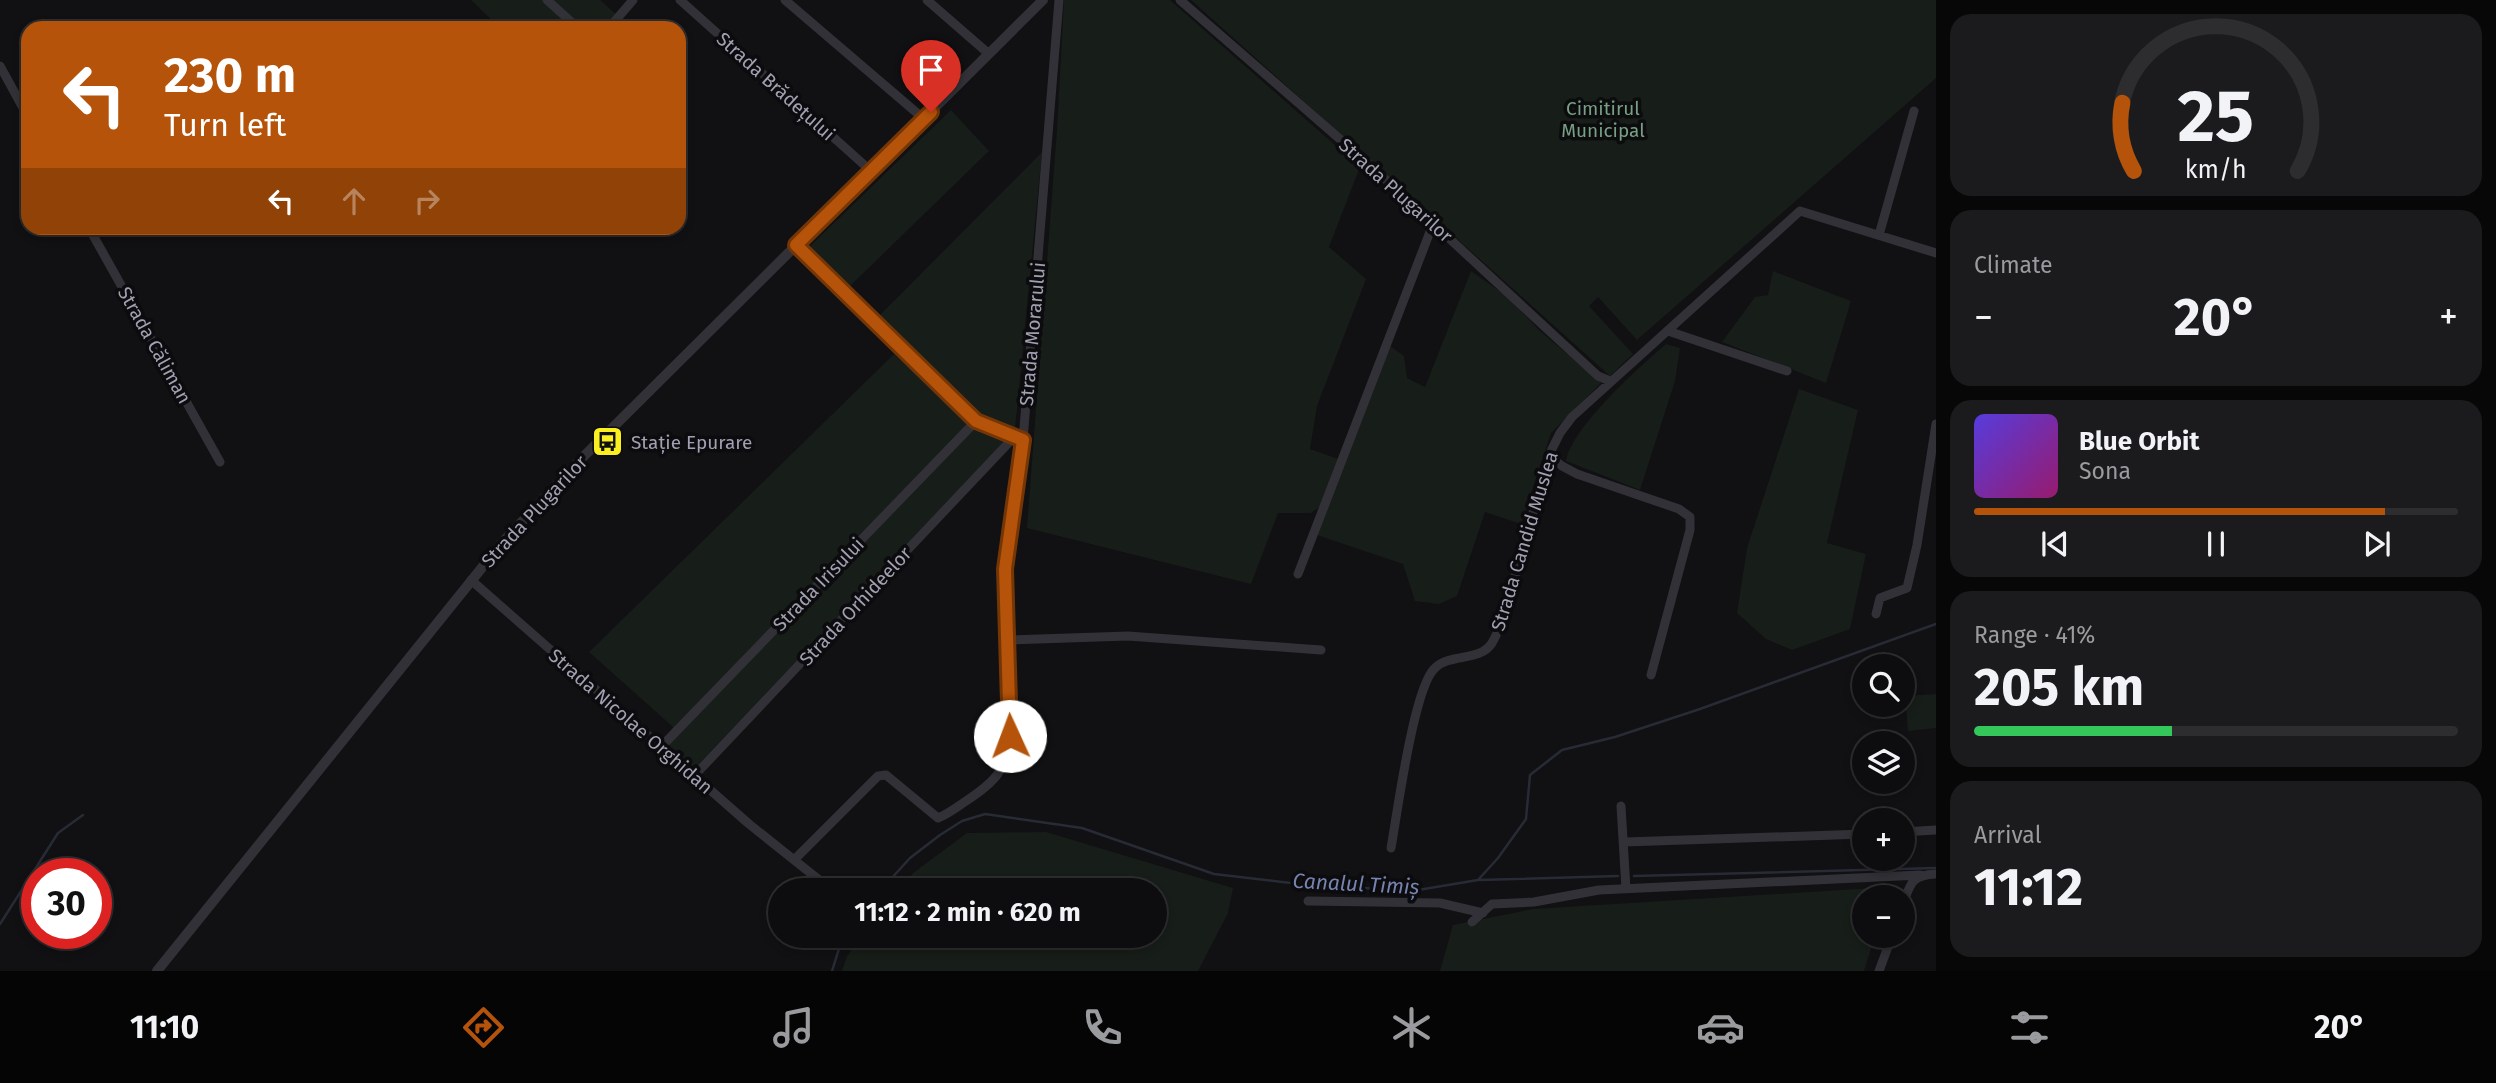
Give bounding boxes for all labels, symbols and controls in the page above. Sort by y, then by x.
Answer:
street label: Strada Brădețului [711,27,840,146]
pin [901,40,961,112]
text: 230 m [164,46,296,105]
icon: left [49,49,140,140]
icon: arrive [912,51,950,89]
text: 25 [2178,73,2254,160]
park label: Cimitirul Municipal [1561,97,1645,142]
text: Turn left [164,106,286,144]
street label: Strada Plugarilor [1334,133,1458,248]
text: km/h [2185,155,2247,185]
icon: left [262,182,300,220]
icon: ahead [335,182,373,220]
icon: right [408,182,446,220]
text: Climate [1974,251,2053,279]
street label: Strada Morarului [1015,261,1050,407]
street label: Strada Căliman [113,283,196,408]
text: 20° [2174,286,2258,349]
text: − [1974,294,1993,340]
text: + [2439,294,2458,340]
bus stop icon: Stație Epurare [591,425,625,459]
text: Blue Orbit [2079,426,2199,457]
place label: Stație Epurare [631,431,752,455]
street label: Strada Candid Muslea [1486,449,1563,634]
street label: Strada Plugarilor [477,450,593,572]
text: Sona [2079,457,2131,485]
icon: previous [2036,525,2074,563]
icon: pause [2197,525,2235,563]
icon: next [2358,525,2396,563]
street label: Strada Irisului [768,533,869,636]
street label: Strada Orhideelor [794,542,917,670]
text: Range · 41% [1974,621,2095,649]
street label: Strada Nicolae Orghidan [544,644,717,799]
map controls [1852,654,1915,948]
button: search [1852,654,1915,717]
text: 205 km [1974,656,2144,719]
position arrow [973,699,1047,773]
button: layers [1852,731,1915,794]
button: + [1852,808,1915,871]
text: Arrival [1974,821,2041,849]
text: 11:12 [1974,856,2083,919]
speed limit sign: 30 [21,858,112,949]
water label: Canalul Timiș [1292,868,1420,900]
button: − [1852,885,1915,948]
text: 11:12 · 2 min · 620 m [854,897,1081,928]
icon: directions [459,1003,508,1052]
icon: music [769,1003,818,1052]
icon: phone [1078,1003,1127,1052]
icon: climate [1387,1003,1436,1052]
icon: car [1696,1003,1745,1052]
icon: filters [2005,1003,2054,1052]
text: 11:10 [130,1008,199,1046]
text: 20° [2314,1008,2366,1046]

